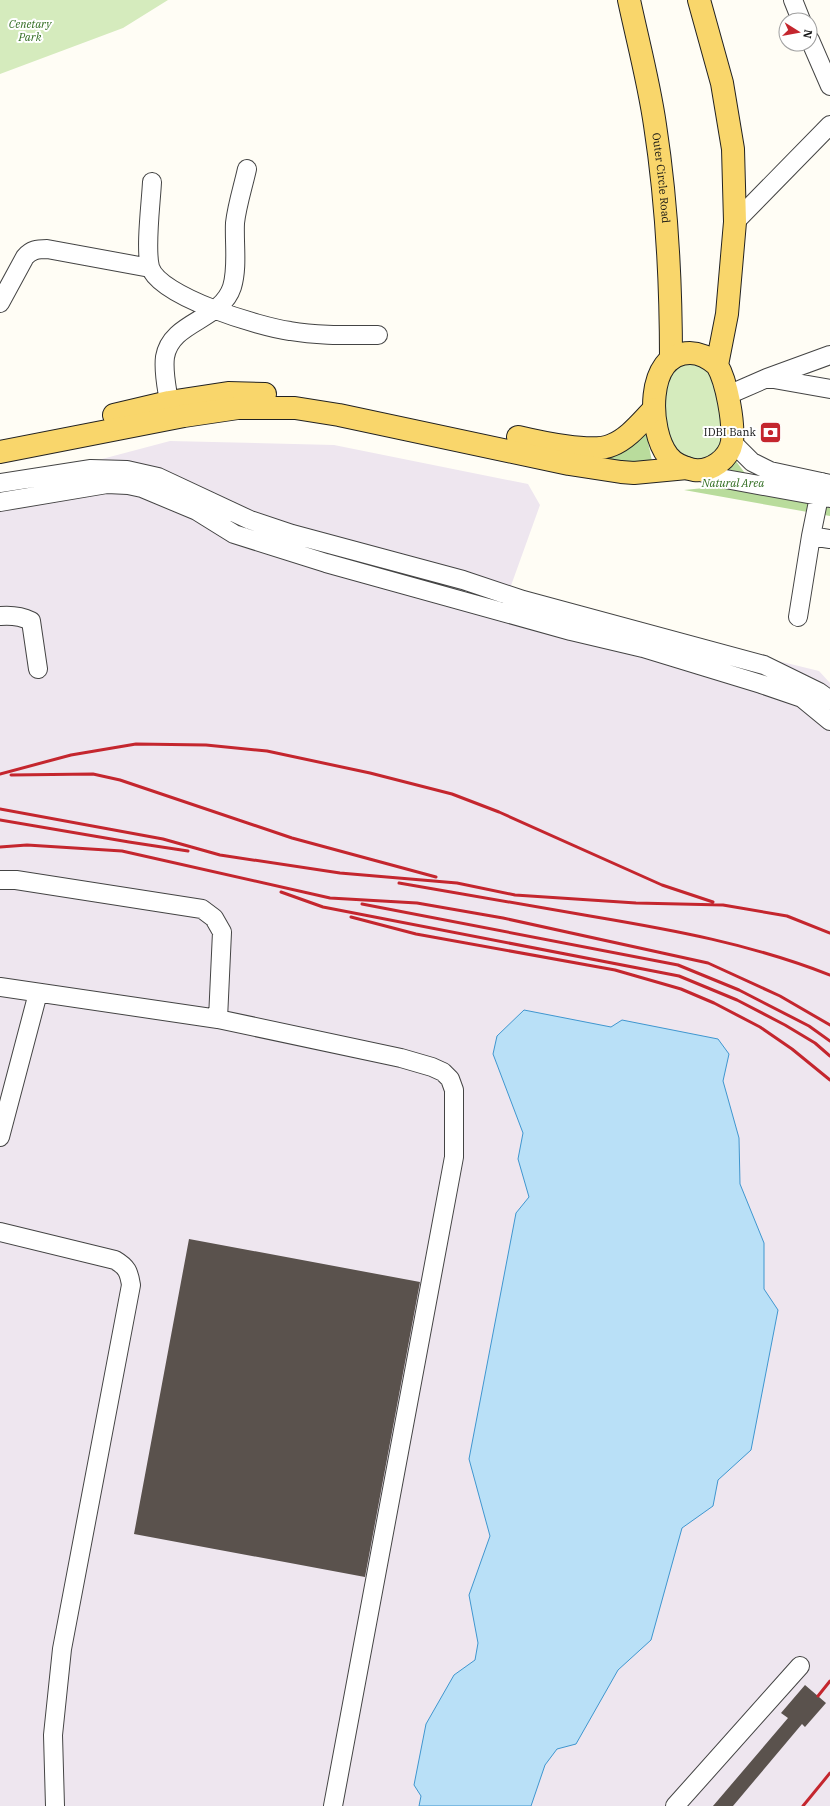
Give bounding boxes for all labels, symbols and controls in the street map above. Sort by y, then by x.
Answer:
north arrow [778,12,818,52]
park label: Cenetary Park [9,17,52,44]
text: N [800,28,816,40]
street label: Outer Circle Road [649,132,673,224]
bank icon: IDBI Bank [758,419,784,445]
place label: IDBI Bank [704,425,757,439]
park label: Natural Area [701,476,764,490]

